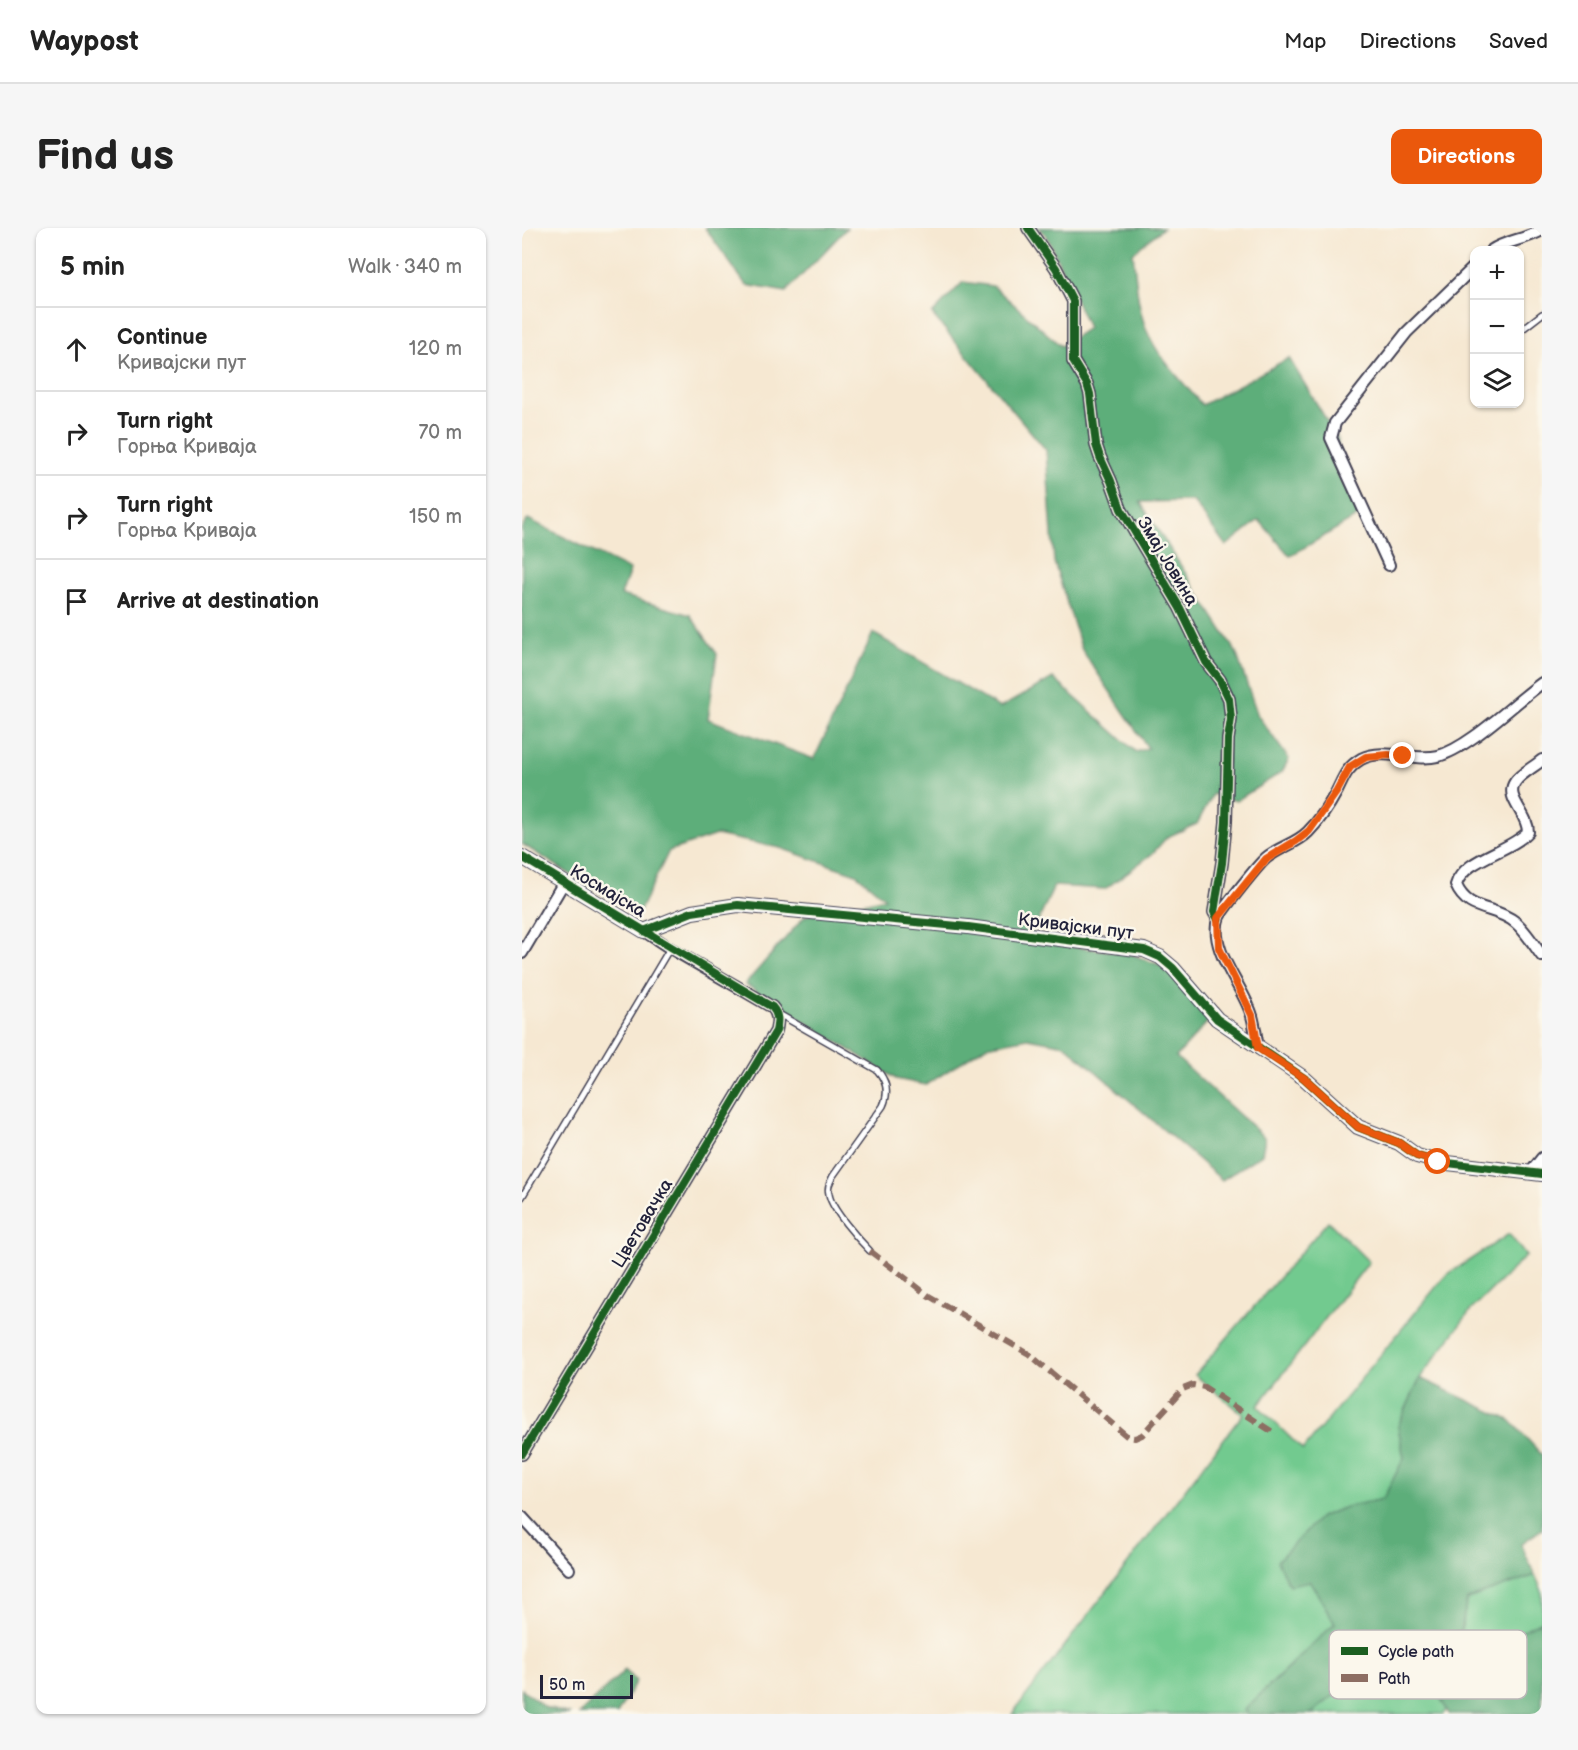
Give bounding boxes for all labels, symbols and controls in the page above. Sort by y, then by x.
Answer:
text: Waypost [30,25,139,58]
text: Map [1284,29,1327,54]
text: Directions [1360,29,1456,54]
text: Saved [1489,29,1548,54]
button: Directions [1391,129,1542,184]
text: Find us [36,131,174,182]
map controls [1470,246,1524,408]
button: + [1470,246,1524,300]
text: 5 min [60,252,125,283]
text: Walk · 340 m [348,255,462,279]
button: − [1470,300,1524,354]
text: Continue [117,324,207,351]
icon: ahead [60,333,93,366]
text: 120 m [409,337,462,361]
text: Кривајски пут [117,351,246,375]
button: layers [1470,354,1524,408]
text: Turn right [117,408,213,435]
icon: right [60,417,93,450]
text: 70 m [418,421,462,445]
text: Горња Криваја [117,435,257,459]
text: Turn right [117,492,213,519]
icon: right [60,501,93,534]
text: 150 m [409,505,462,529]
street label: Змај Јовина [1133,513,1203,610]
text: Горња Криваја [117,519,257,543]
icon: arrive [60,585,93,618]
text: Arrive at destination [117,588,319,615]
route end [1389,742,1415,768]
street label: Космајска [566,860,650,923]
street label: Кривајски пут [1017,909,1136,944]
route start [1424,1148,1450,1174]
street label: Цветовачка [608,1175,677,1271]
legend [1329,1630,1527,1699]
text: Cycle path [1378,1643,1454,1662]
text: Path [1378,1670,1410,1689]
scale bar [540,1672,633,1700]
text: 50 m [549,1676,585,1695]

